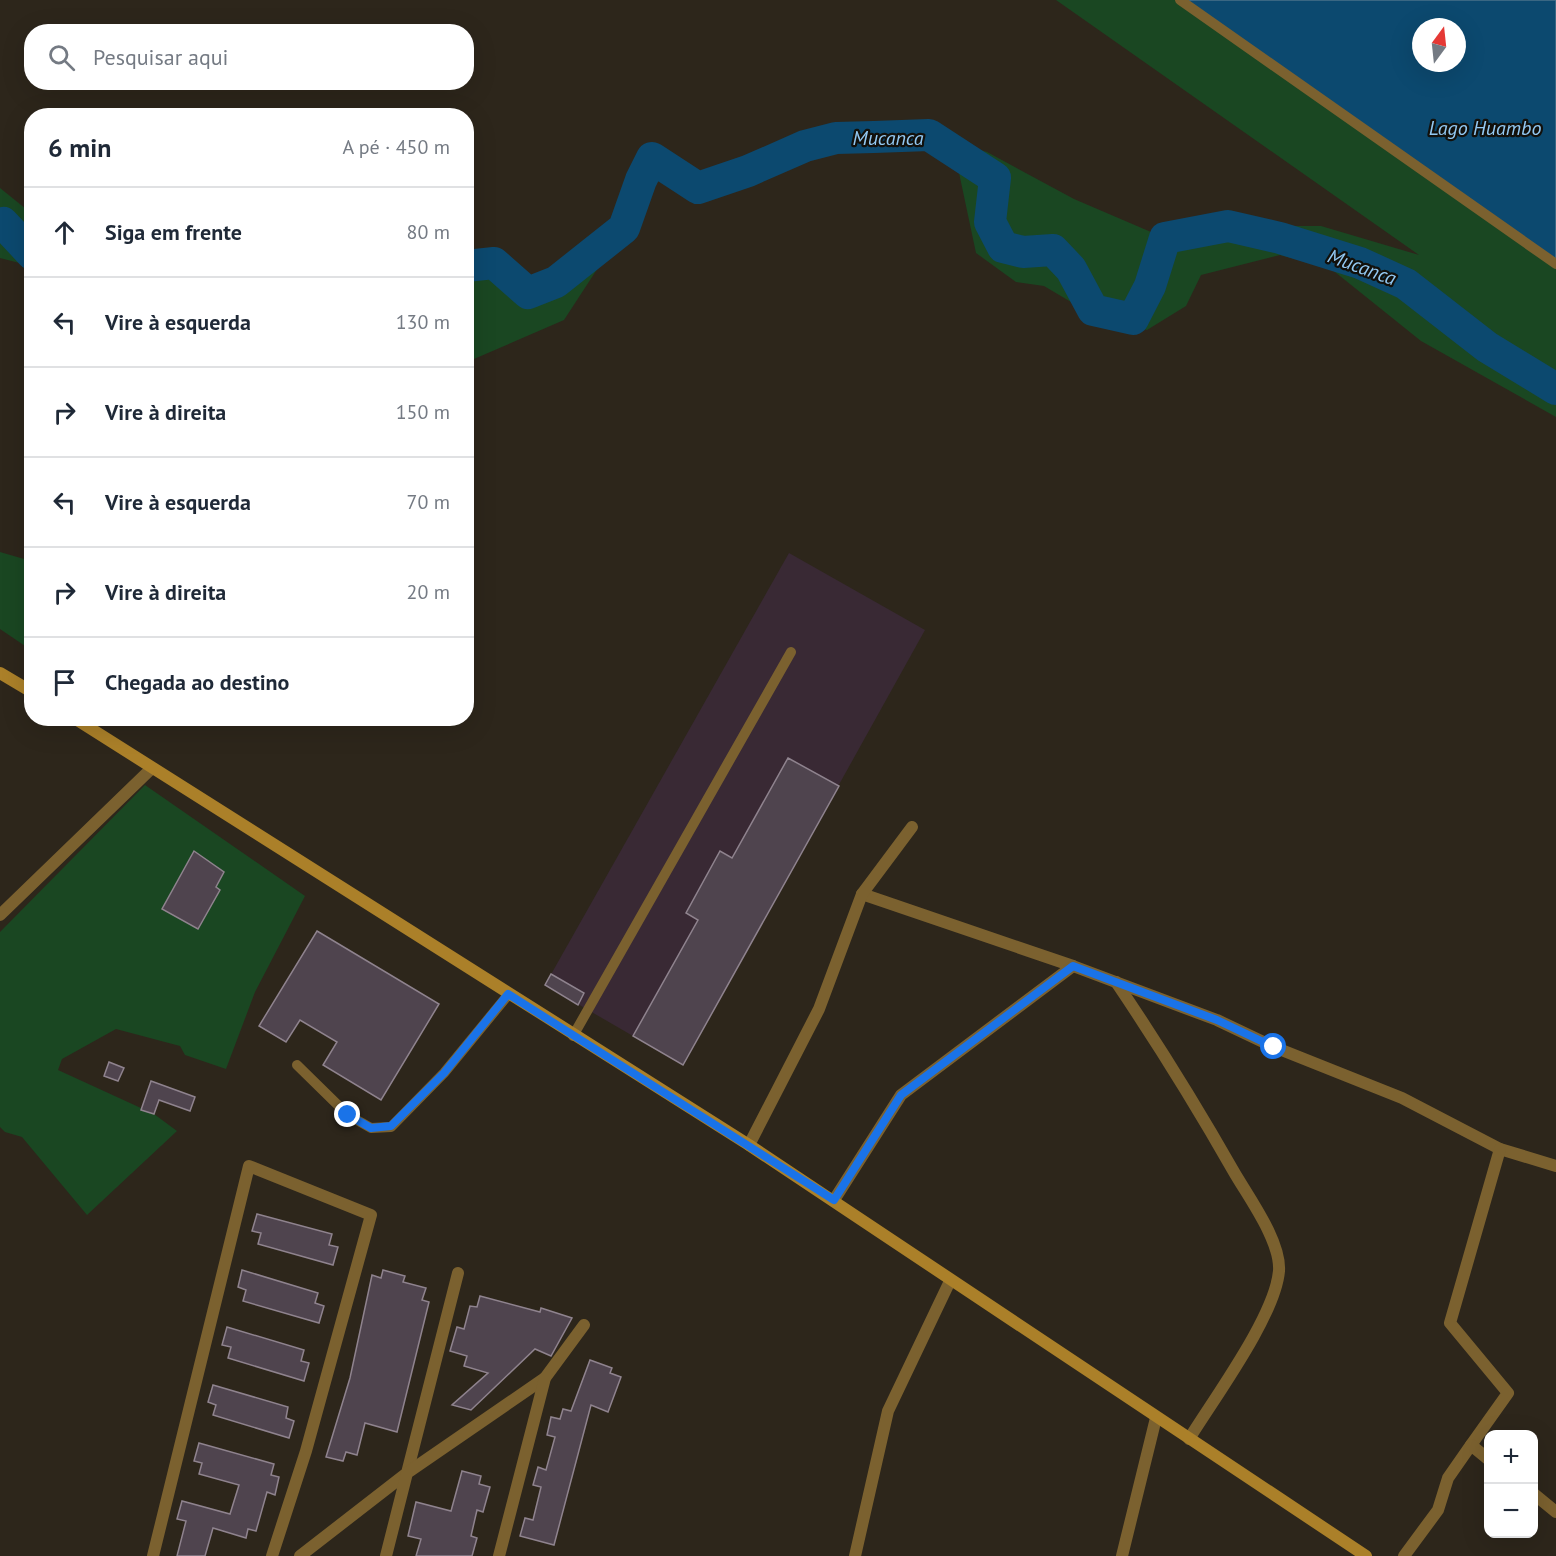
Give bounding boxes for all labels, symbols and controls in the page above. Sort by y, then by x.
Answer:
north arrow [1412,18,1466,72]
search box [24,24,474,90]
icon: search [45,41,78,74]
text: Pesquisar aqui [93,43,229,71]
water label: Lago Huambo [1429,115,1541,141]
water label: Mucanca [853,125,924,151]
text: 6 min [48,131,111,164]
text: A pé · 450 m [343,134,450,160]
icon: ahead [48,216,81,249]
text: Siga em frente [105,218,242,246]
text: 80 m [407,219,450,245]
water label: Mucanca [1324,243,1400,291]
icon: left [48,306,81,339]
text: Vire à esquerda [105,308,251,336]
text: 130 m [396,309,450,335]
icon: right [48,396,81,429]
text: Vire à direita [105,398,226,426]
text: 150 m [396,399,450,425]
icon: left [48,486,81,519]
text: Vire à esquerda [105,488,251,516]
text: 70 m [407,489,450,515]
icon: right [48,576,81,609]
text: Vire à direita [105,578,226,606]
text: 20 m [407,579,450,605]
icon: arrive [48,666,81,699]
text: Chegada ao destino [105,668,289,696]
route start [1260,1033,1286,1059]
route end [334,1101,360,1127]
map controls [1484,1430,1538,1538]
button: + [1484,1430,1538,1484]
button: − [1484,1484,1538,1538]

